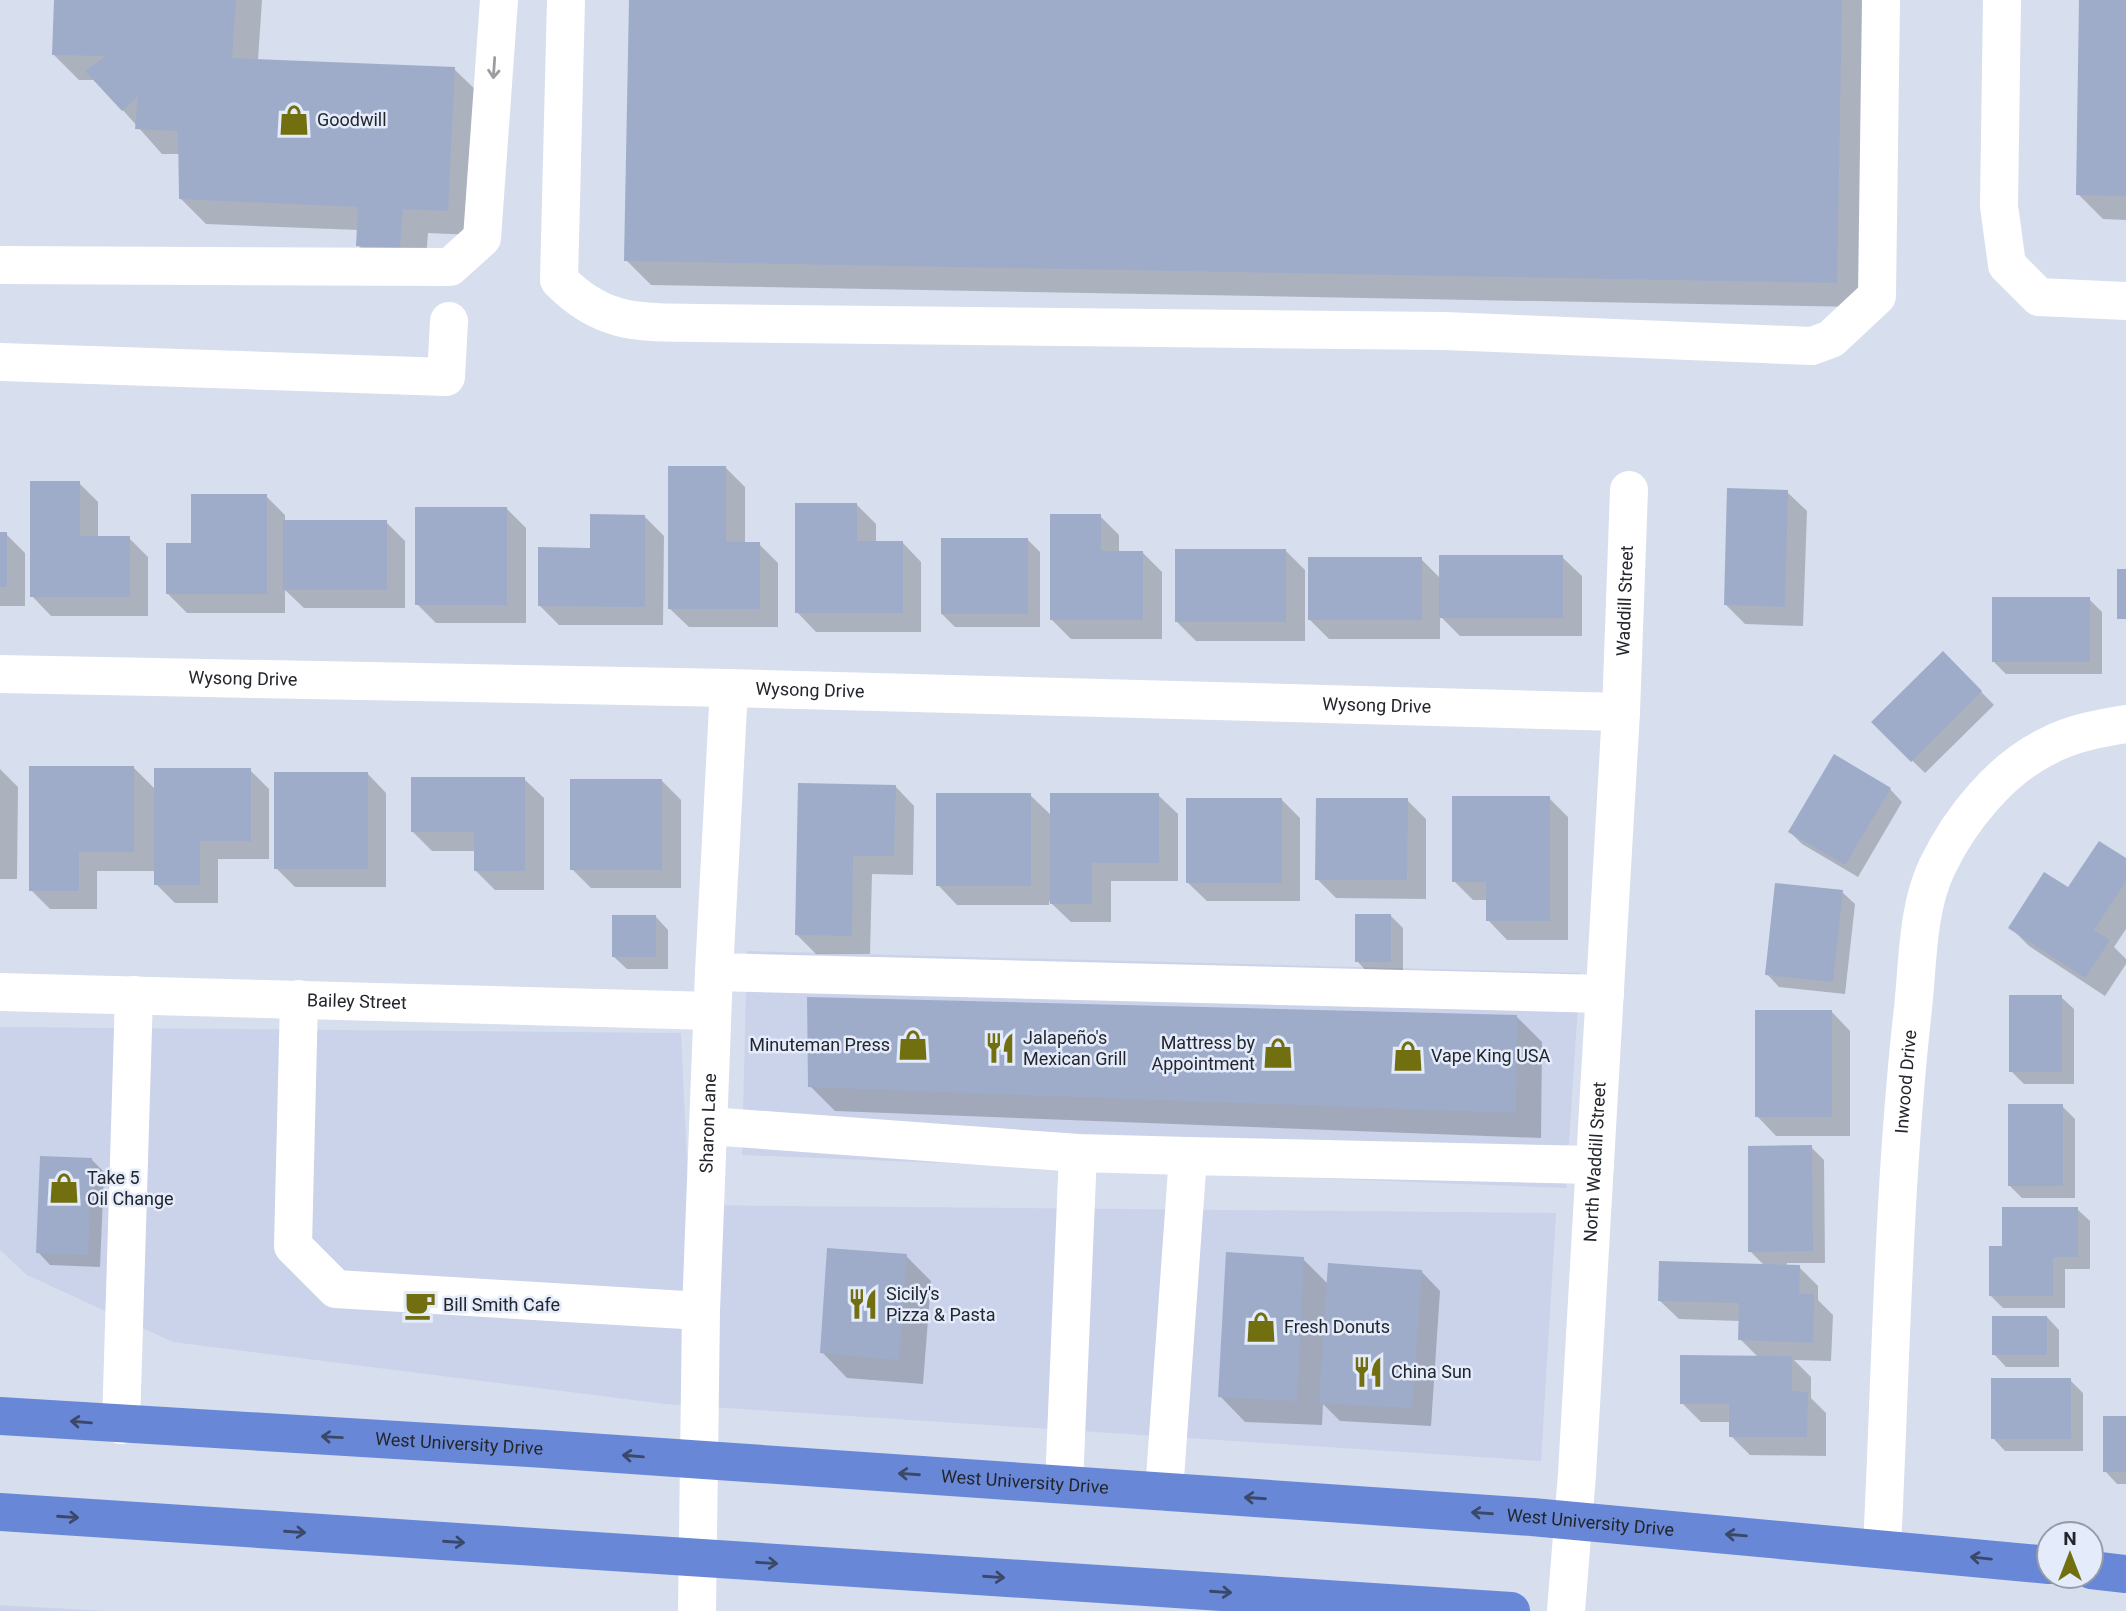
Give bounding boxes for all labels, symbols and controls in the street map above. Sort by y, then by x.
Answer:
one-way arrow [487,56,500,79]
shop icon: Goodwill [277,103,311,137]
place label: Goodwill [317,109,387,130]
street label: Waddill Street [1612,545,1637,657]
street label: Wysong Drive [188,667,298,690]
street label: Wysong Drive [755,678,865,702]
street label: Wysong Drive [1322,693,1431,717]
street label: Bailey Street [307,989,407,1013]
place label: Jalapeño's Mexican Grill [1023,1027,1127,1069]
shop icon: Minuteman Press [896,1028,930,1062]
street label: Inwood Drive [1891,1029,1921,1134]
restaurant icon: Jalapeño's Mexican Grill [983,1031,1017,1065]
place label: Mattress by Appointment [1151,1032,1255,1074]
place label: Minuteman Press [749,1034,890,1055]
shop icon: Mattress by Appointment [1261,1036,1295,1070]
shop icon: Vape King USA [1391,1039,1425,1073]
place label: Vape King USA [1431,1045,1551,1066]
street label: Sharon Lane [695,1073,720,1174]
street label: North Waddill Street [1579,1081,1610,1243]
place label: Take 5 Oil Change [87,1167,174,1209]
shop icon: Take 5 Oil Change [47,1171,81,1205]
place label: Sicily's Pizza & Pasta [886,1283,996,1325]
restaurant icon: Sicily's Pizza & Pasta [846,1287,880,1321]
cafe icon: Bill Smith Cafe [403,1288,437,1322]
place label: Bill Smith Cafe [443,1294,560,1315]
shop icon: Fresh Donuts [1244,1310,1278,1344]
place label: Fresh Donuts [1284,1316,1390,1337]
restaurant icon: China Sun [1351,1355,1385,1389]
place label: China Sun [1391,1361,1472,1382]
one-way arrow [70,1415,93,1428]
street label: West University Drive [375,1428,544,1459]
one-way arrow [322,1430,344,1443]
one-way arrow [622,1449,645,1462]
street label: West University Drive [940,1465,1110,1498]
one-way arrow [899,1467,921,1480]
one-way arrow [1244,1491,1266,1504]
street label: West University Drive [1506,1504,1675,1540]
one-way arrow [1470,1507,1493,1520]
one-way arrow [56,1510,79,1523]
north arrow [2035,1520,2105,1590]
one-way arrow [283,1525,306,1538]
text: N [2063,1527,2077,1550]
one-way arrow [1725,1528,1748,1541]
one-way arrow [442,1536,464,1549]
one-way arrow [1970,1551,1993,1564]
one-way arrow [755,1556,778,1569]
one-way arrow [982,1571,1005,1584]
one-way arrow [1209,1586,1232,1599]

